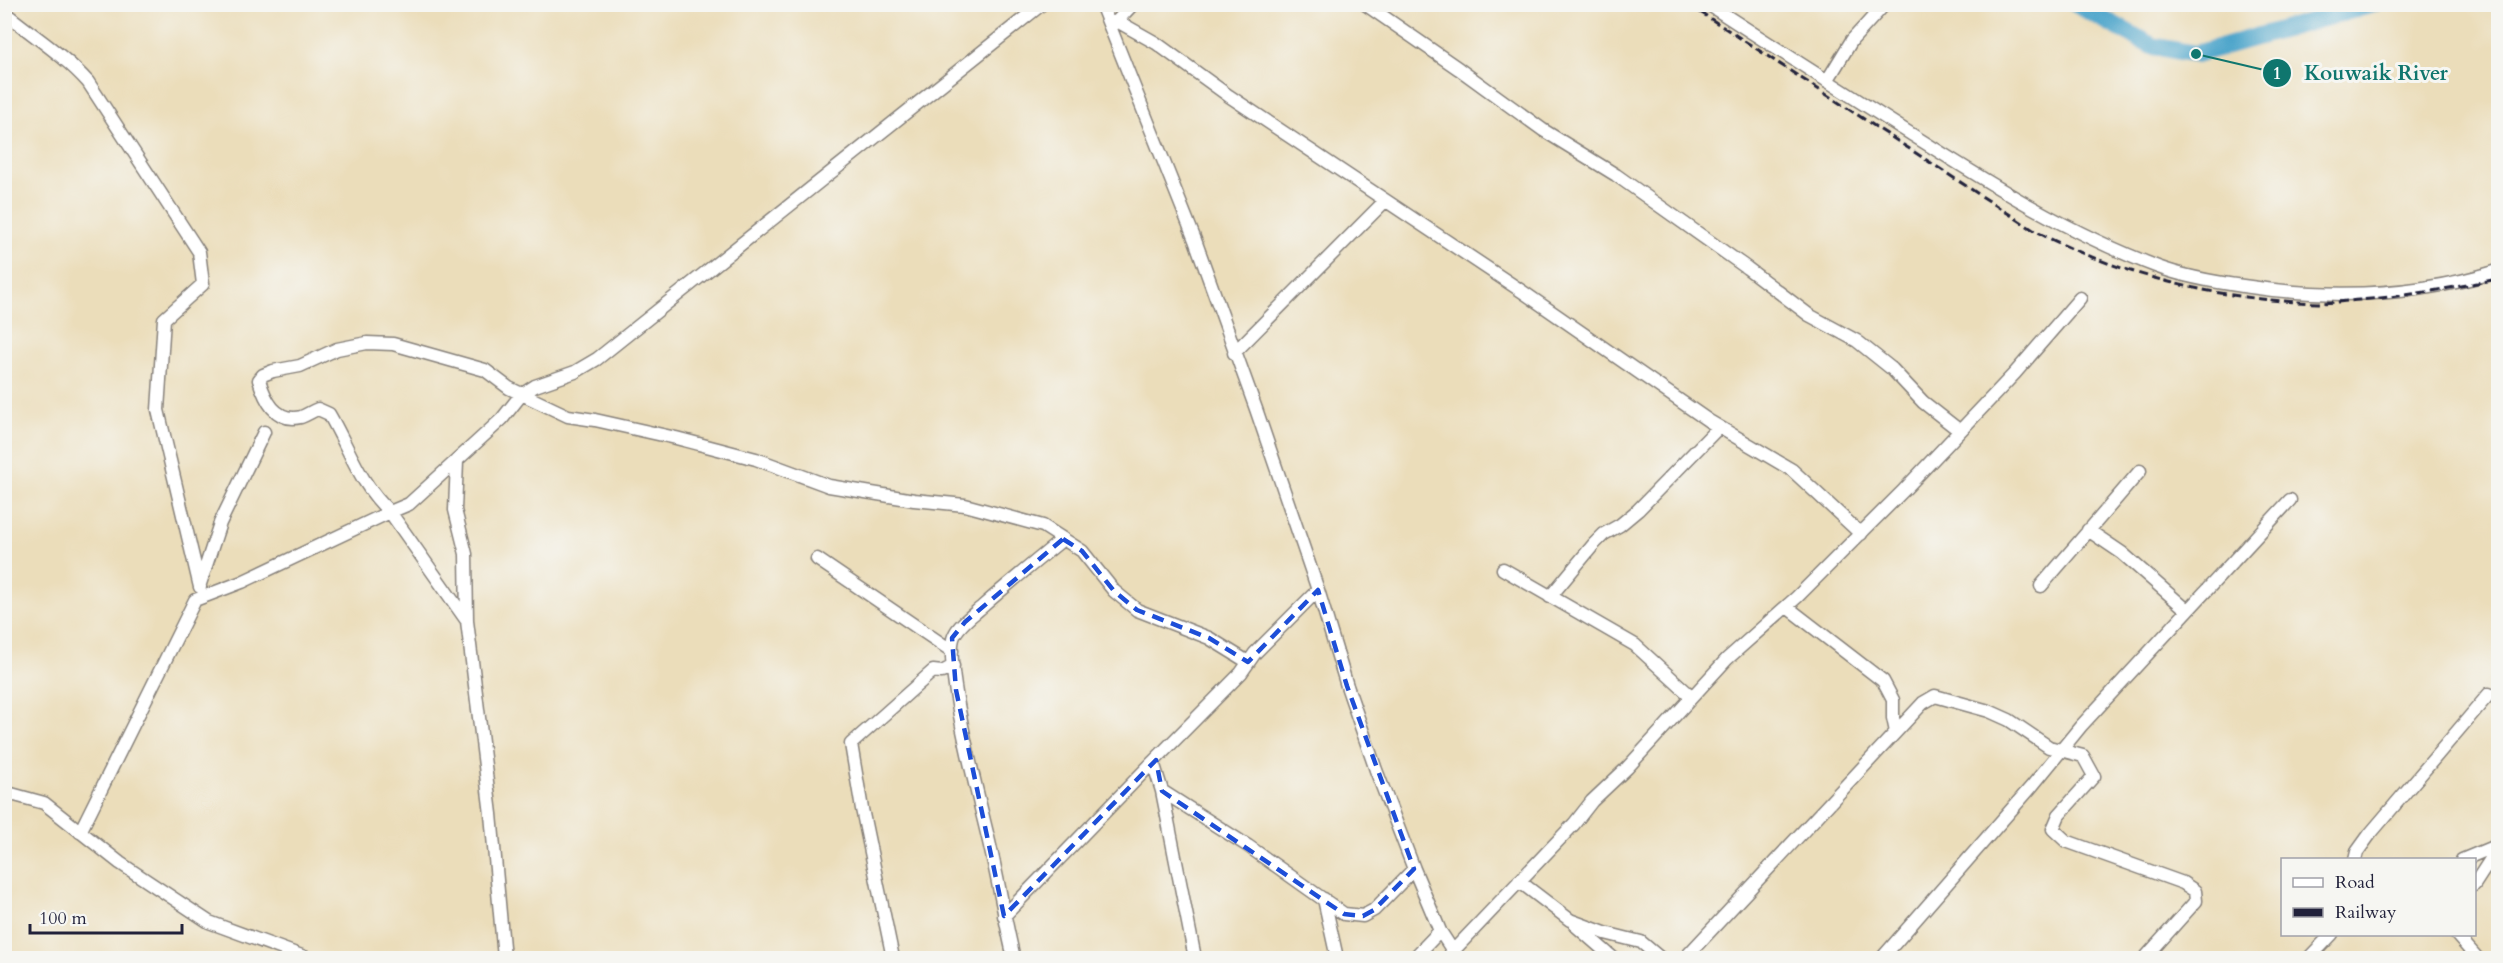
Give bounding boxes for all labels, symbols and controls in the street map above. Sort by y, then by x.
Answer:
callout: Kouwaik River [2262,53,2460,92]
text: Kouwaik River [2304,59,2448,88]
text: 1 [2272,61,2282,86]
legend [2281,858,2476,936]
text: Road [2335,870,2375,895]
scale bar [30,897,182,935]
text: Railway [2335,900,2397,925]
text: 100 m [39,906,87,931]

